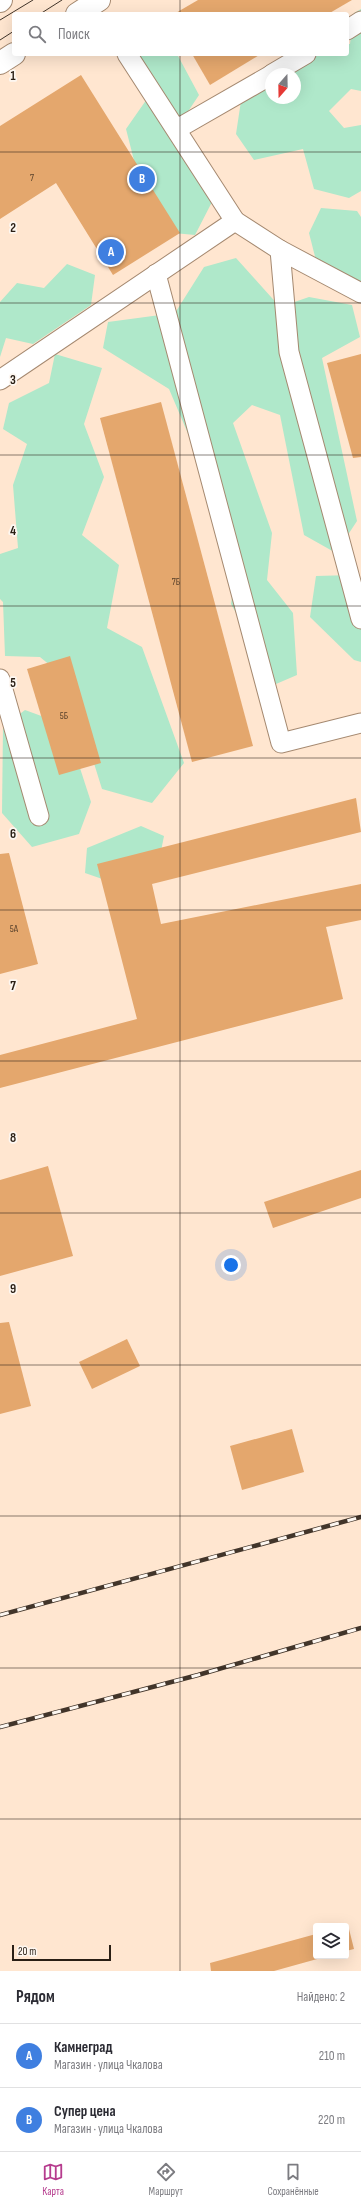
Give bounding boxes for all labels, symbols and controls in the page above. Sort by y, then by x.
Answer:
search box [12,12,349,56]
icon: search [26,23,48,45]
text: Поиск [58,25,90,44]
text: 1 [10,68,16,84]
north arrow [265,68,301,104]
pin: B [129,164,155,194]
house number: 7 [30,172,34,184]
text: 2 [10,220,16,236]
pin: A [98,237,124,267]
text: 3 [10,372,16,388]
text: 4 [10,523,16,539]
house number: 7Б [172,576,181,588]
text: 5 [10,675,16,691]
house number: 5Б [60,710,69,722]
text: 6 [10,826,16,842]
house number: 5А [10,923,19,935]
text: 7 [10,978,16,994]
text: 8 [10,1130,16,1146]
your location [221,1255,241,1275]
text: 9 [10,1281,16,1297]
map controls [313,1923,349,1959]
button: layers [313,1923,349,1959]
scale bar [12,1943,111,1962]
text: 20 m [18,1945,36,1958]
text: Рядом [16,1987,55,2007]
text: Найдено: 2 [297,1989,345,2005]
text: Камнеград [54,2038,112,2057]
text: A [26,2048,32,2064]
text: 210 m [319,2048,345,2064]
text: Магазин · улица Чкалова [54,2057,163,2073]
text: Супер цена [54,2102,116,2121]
text: B [26,2112,32,2128]
text: 220 m [318,2112,345,2128]
text: Магазин · улица Чкалова [54,2121,163,2137]
tab: Карта [42,2161,64,2198]
tab: Маршрут [149,2161,183,2198]
tab: Сохранённые [267,2161,319,2198]

